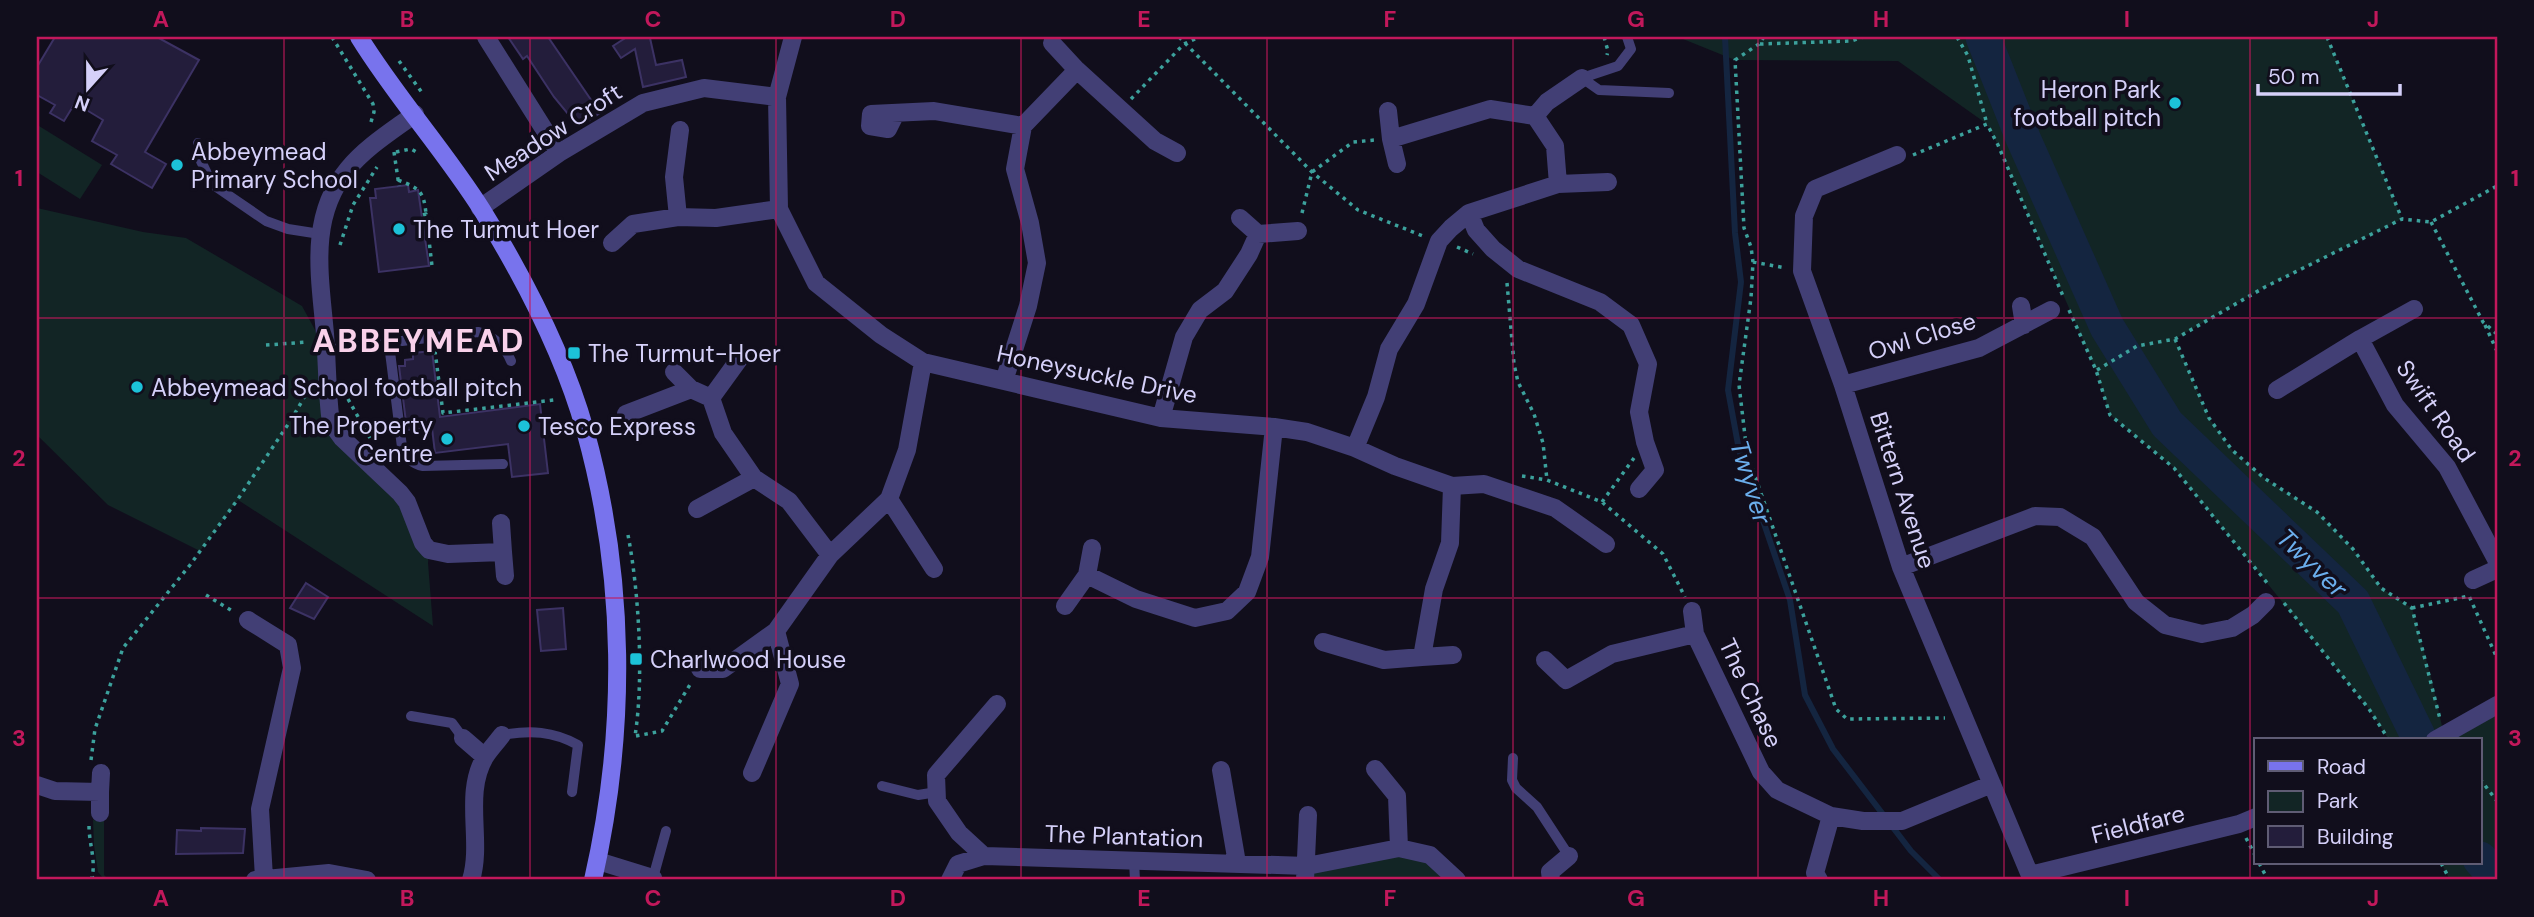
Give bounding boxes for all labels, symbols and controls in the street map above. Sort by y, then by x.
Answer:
text: A [153,4,169,34]
text: B [400,4,414,34]
text: C [645,4,661,34]
text: D [890,4,906,34]
text: E [1137,4,1151,34]
text: F [1384,4,1397,34]
text: G [1627,4,1645,34]
text: H [1873,4,1889,34]
text: I [2124,4,2130,34]
text: J [2367,4,2379,34]
north arrow [52,52,122,122]
scale bar [2258,52,2399,96]
text: 50 m [2268,63,2319,91]
place label: Heron Park football pitch [2013,74,2161,133]
street label: Meadow Croft [478,76,628,188]
text: N [71,89,93,118]
marker: Heron Park football pitch [2167,95,2183,111]
place label: Abbeymead Primary School [191,136,358,195]
marker: Abbeymead Primary School [169,157,185,173]
text: 1 [15,163,23,193]
text: 1 [2511,163,2519,193]
place label: The Turmut Hoer [413,214,599,245]
marker: The Turmut Hoer [391,221,407,237]
street label: Owl Close [1864,305,1980,367]
district label: ABBEYMEAD [313,320,525,362]
place label: The Turmut-Hoer [588,338,781,369]
street label: Honeysuckle Drive [994,338,1200,410]
marker: The Turmut-Hoer [566,345,582,361]
street label: Swift Road [2390,354,2482,468]
place label: Abbeymead School football pitch [151,372,522,403]
marker: Abbeymead School football pitch [129,379,145,395]
street label: Bittern Avenue [1863,408,1943,572]
place label: The Property Centre [289,410,433,469]
place label: Tesco Express [538,411,696,442]
marker: Tesco Express [516,418,532,434]
marker: The Property Centre [439,431,455,447]
water label: Twyver [1722,436,1780,529]
text: 2 [12,443,26,473]
text: 2 [2508,443,2522,473]
water label: Twyver [2269,521,2356,606]
street label: The Chase [1712,633,1790,753]
place label: Charlwood House [650,644,846,675]
marker: Charlwood House [628,651,644,667]
text: 3 [12,723,26,753]
text: 3 [2508,723,2522,753]
legend [2254,738,2482,864]
text: Road [2317,753,2366,781]
text: Park [2317,787,2359,815]
street label: Fieldfare [2088,797,2188,851]
street label: The Plantation [1044,818,1204,854]
text: Building [2317,823,2394,851]
text: A [153,883,169,913]
text: B [400,883,414,913]
text: C [645,883,661,913]
text: D [890,883,906,913]
text: E [1137,883,1151,913]
text: F [1384,883,1397,913]
text: G [1627,883,1645,913]
text: H [1873,883,1889,913]
text: I [2124,883,2130,913]
text: J [2367,883,2379,913]

